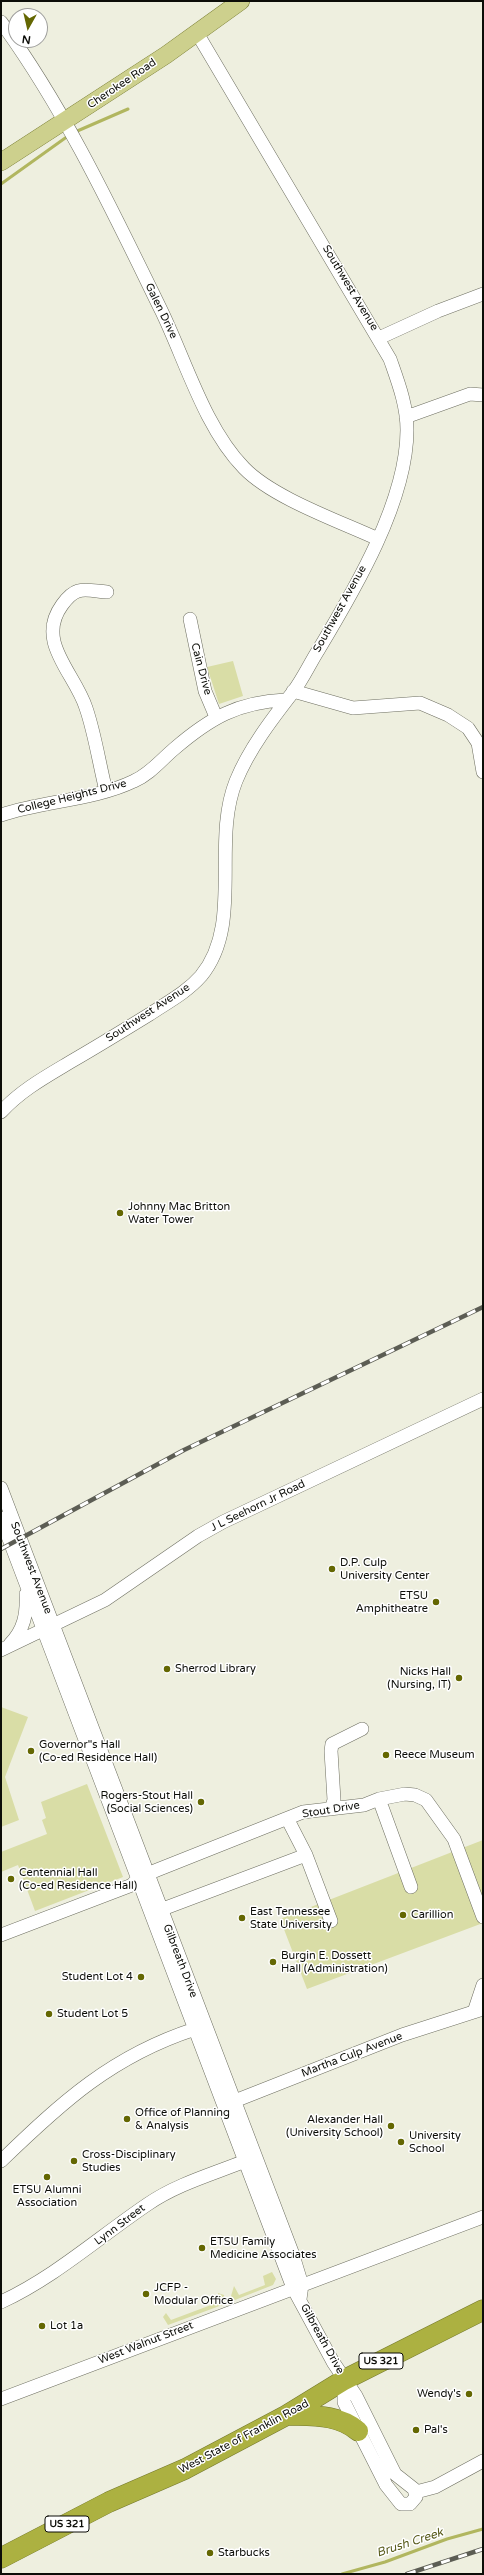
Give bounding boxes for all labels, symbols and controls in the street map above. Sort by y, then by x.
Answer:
north arrow [8,8,48,48]
text: N [21,32,32,46]
street label: Cherokee Road [85,56,159,112]
street label: Southwest Avenue [319,243,381,333]
street label: Galen Drive [142,281,180,341]
street label: Southwest Avenue [311,563,369,655]
street label: Cain Drive [188,642,214,696]
street label: College Heights Drive [16,777,128,817]
street label: Southwest Avenue [104,981,192,1045]
place label: Johnny Mac Britton Water Tower [128,1200,230,1226]
marker: Johnny Mac Britton Water Tower [115,1208,125,1218]
street label: J L Seehorn Jr Road [209,1477,307,1535]
street label: Southwest Avenue [7,1520,55,1616]
place label: D.P. Culp University Center [340,1556,430,1582]
marker: D.P. Culp University Center [327,1564,337,1574]
place label: ETSU Amphitheatre [356,1589,428,1615]
marker: ETSU Amphitheatre [431,1597,441,1607]
place label: Sherrod Library [175,1662,256,1676]
marker: Sherrod Library [162,1664,172,1674]
place label: Nicks Hall (Nursing, IT) [387,1665,451,1691]
marker: Nicks Hall (Nursing, IT) [454,1673,464,1683]
place label: Governor"s Hall (Co-ed Residence Hall) [39,1738,157,1764]
marker: Governor"s Hall (Co-ed Residence Hall) [26,1746,36,1756]
place label: Reece Museum [394,1748,475,1762]
marker: Reece Museum [381,1750,391,1760]
place label: Rogers-Stout Hall (Social Sciences) [100,1789,193,1815]
marker: Rogers-Stout Hall (Social Sciences) [196,1797,206,1807]
street label: Stout Drive [301,1799,361,1821]
place label: Centennial Hall (Co-ed Residence Hall) [19,1866,137,1892]
marker: Centennial Hall (Co-ed Residence Hall) [6,1874,16,1884]
place label: East Tennessee State University [250,1905,332,1931]
place label: Carillion [411,1908,453,1922]
marker: Carillion [398,1910,408,1920]
marker: East Tennessee State University [237,1913,247,1923]
street label: Gilbreath Drive [160,1922,200,2000]
place label: Burgin E. Dossett Hall (Administration) [281,1949,388,1975]
marker: Burgin E. Dossett Hall (Administration) [268,1957,278,1967]
place label: Student Lot 4 [62,1970,133,1984]
marker: Student Lot 4 [136,1972,146,1982]
place label: Student Lot 5 [57,2007,128,2021]
marker: Student Lot 5 [44,2009,54,2019]
street label: Martha Culp Avenue [300,2030,404,2080]
place label: Office of Planning & Analysis [135,2106,230,2132]
place label: Alexander Hall (University School) [286,2113,383,2139]
marker: Office of Planning & Analysis [122,2114,132,2124]
marker: Alexander Hall (University School) [386,2121,396,2131]
place label: University School [409,2129,461,2155]
marker: University School [396,2137,406,2147]
place label: Cross-Disciplinary Studies [82,2148,176,2174]
marker: Cross-Disciplinary Studies [69,2156,79,2166]
marker: ETSU Alumni Association [42,2172,52,2182]
place label: ETSU Alumni Association [13,2183,81,2209]
street label: Lynn Street [92,2202,148,2248]
place label: ETSU Family Medicine Associates [210,2235,317,2261]
marker: ETSU Family Medicine Associates [197,2243,207,2253]
place label: JCFP - Modular Office [154,2281,233,2307]
marker: JCFP - Modular Office [141,2289,151,2299]
street label: Gilbreath Drive [297,2302,347,2376]
place label: Lot 1a [50,2319,83,2333]
street label: West Walnut Street [97,2319,195,2367]
marker: Lot 1a [37,2321,47,2331]
road number: US 321 [359,2353,403,2369]
place label: Wendy's [417,2387,461,2401]
marker: Wendy's [464,2389,474,2399]
street label: West State of Franklin Road [177,2397,311,2477]
place label: Pal's [424,2423,448,2437]
marker: Pal's [411,2425,421,2435]
road number: US 321 [45,2516,89,2532]
water label: Brush Creek [375,2525,445,2561]
place label: Starbucks [218,2546,270,2560]
marker: Starbucks [205,2548,215,2558]

